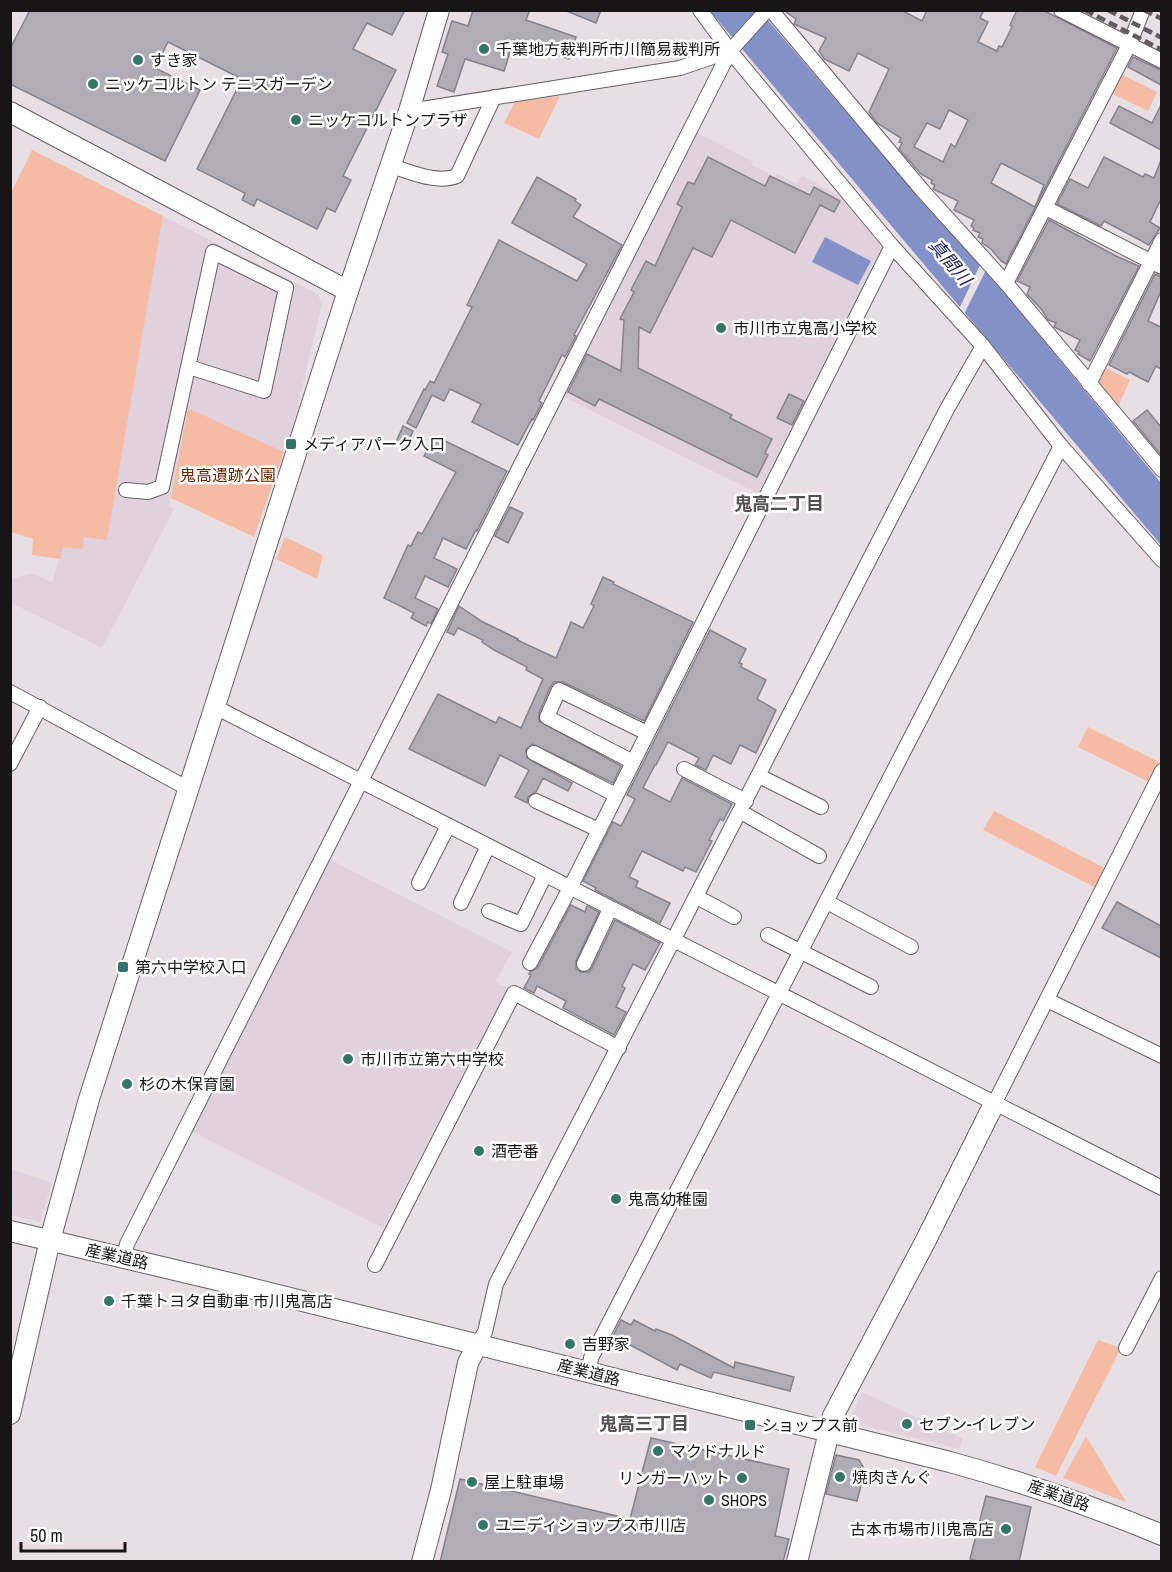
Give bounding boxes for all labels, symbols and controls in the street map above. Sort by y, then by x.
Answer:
place label: 千葉地方裁判所市川簡易裁判所 [496,38,720,60]
marker: 千葉地方裁判所市川簡易裁判所 [477,42,491,56]
place label: すき家 [150,49,198,71]
marker: すき家 [131,53,145,67]
place label: ニッケコルトン テニスガーデン [105,73,333,95]
marker: ニッケコルトン テニスガーデン [86,77,100,91]
place label: ニッケコルトンプラザ [308,109,468,131]
marker: ニッケコルトンプラザ [289,113,303,127]
water label: 真間川 [923,233,979,292]
place label: 市川市立鬼高小学校 [733,317,877,339]
marker: 市川市立鬼高小学校 [714,321,728,335]
place label: メディアパーク入口 [303,433,446,455]
marker: メディアパーク入口 [284,437,298,451]
park label: 鬼高遺跡公園 [180,464,276,486]
district label: 鬼高二丁目 [734,491,824,516]
place label: 第六中学校入口 [135,956,247,978]
marker: 第六中学校入口 [116,960,130,974]
place label: 市川市立第六中学校 [360,1048,504,1070]
marker: 市川市立第六中学校 [341,1052,355,1066]
place label: 杉の木保育園 [139,1073,235,1095]
marker: 杉の木保育園 [120,1077,134,1091]
place label: 酒壱番 [491,1140,539,1162]
marker: 酒壱番 [472,1144,486,1158]
place label: 鬼高幼稚園 [628,1188,708,1210]
marker: 鬼高幼稚園 [609,1192,623,1206]
street label: 産業道路 [83,1238,151,1274]
place label: 千葉トヨタ自動車 市川鬼高店 [121,1290,333,1312]
marker: 千葉トヨタ自動車 市川鬼高店 [102,1294,116,1308]
place label: 吉野家 [582,1333,630,1355]
marker: 吉野家 [563,1337,577,1351]
street label: 産業道路 [555,1354,623,1390]
district label: 鬼高三丁目 [599,1411,689,1436]
place label: セブン-イレブン [919,1413,1035,1435]
place label: ショップス前 [762,1414,858,1436]
marker: セブン-イレブン [900,1417,914,1431]
marker: ショップス前 [743,1418,757,1432]
place label: マクドナルド [670,1440,766,1462]
marker: マクドナルド [651,1444,665,1458]
place label: 焼肉きんぐ [852,1466,932,1488]
place label: リンガーハット [618,1467,730,1489]
marker: 焼肉きんぐ [833,1470,847,1484]
place label: 屋上駐車場 [484,1471,564,1493]
marker: リンガーハット [735,1471,749,1485]
street label: 産業道路 [1025,1474,1093,1516]
marker: 屋上駐車場 [465,1475,479,1489]
place label: SHOPS [721,1489,767,1511]
marker: SHOPS [702,1493,716,1507]
place label: ユニディショップス市川店 [495,1514,686,1536]
scale bar [21,1515,124,1553]
marker: ユニディショップス市川店 [476,1518,490,1532]
place label: 古本市場市川鬼高店 [850,1518,994,1540]
marker: 古本市場市川鬼高店 [999,1522,1013,1536]
text: 50 m [30,1523,63,1548]

